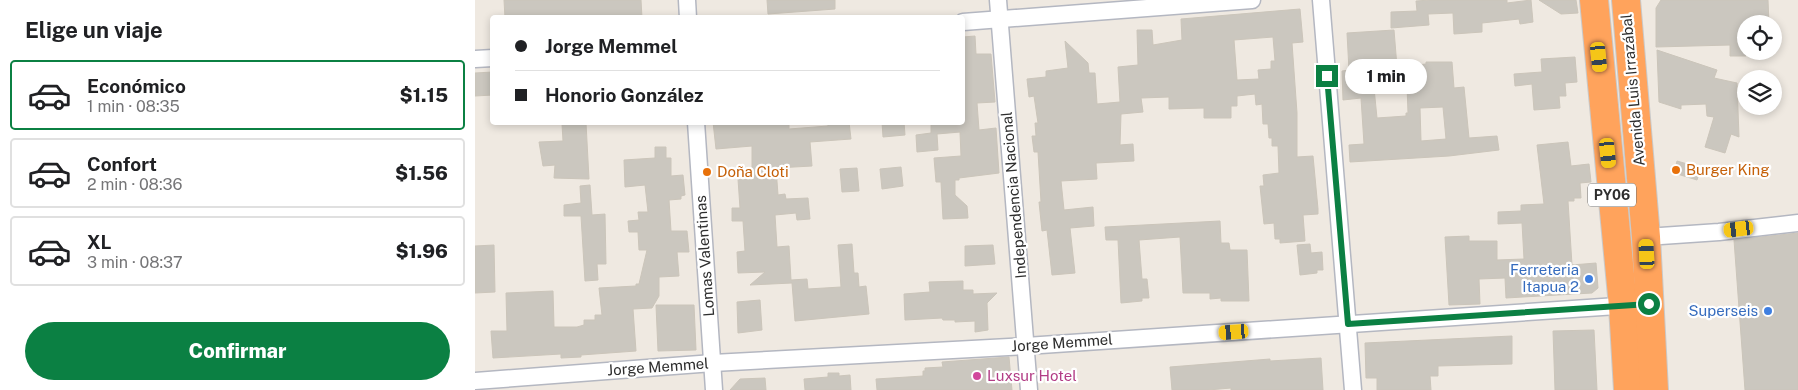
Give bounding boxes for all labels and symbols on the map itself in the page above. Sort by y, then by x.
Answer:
street label: Avenida Luis Irrazábal [1617,13,1648,167]
car [1589,41,1608,73]
callout: 1 min [1345,58,1427,94]
route end [1316,65,1338,87]
street label: Independencia Nacional [998,111,1029,279]
car [1598,137,1617,169]
place label: Burger King [1686,161,1770,178]
place label: Doña Cloti [717,163,789,180]
marker: Burger King [1670,164,1682,176]
marker: Doña Cloti [701,166,713,178]
road number: PY06 [1588,184,1636,206]
street label: Lomas Valentinas [692,195,717,317]
car [1723,220,1754,238]
car [1638,239,1655,269]
place label: Ferreteria Itapua 2 [1510,261,1579,295]
marker: Ferreteria Itapua 2 [1583,273,1595,285]
route start [1638,293,1660,315]
place label: Superseis [1689,302,1758,319]
marker: Superseis [1762,305,1774,317]
car [1218,323,1249,341]
street label: Jorge Memmel [1011,330,1113,355]
street label: Jorge Memmel [607,354,709,379]
place label: Luxsur Hotel [987,367,1077,384]
marker: Luxsur Hotel [971,370,983,382]

